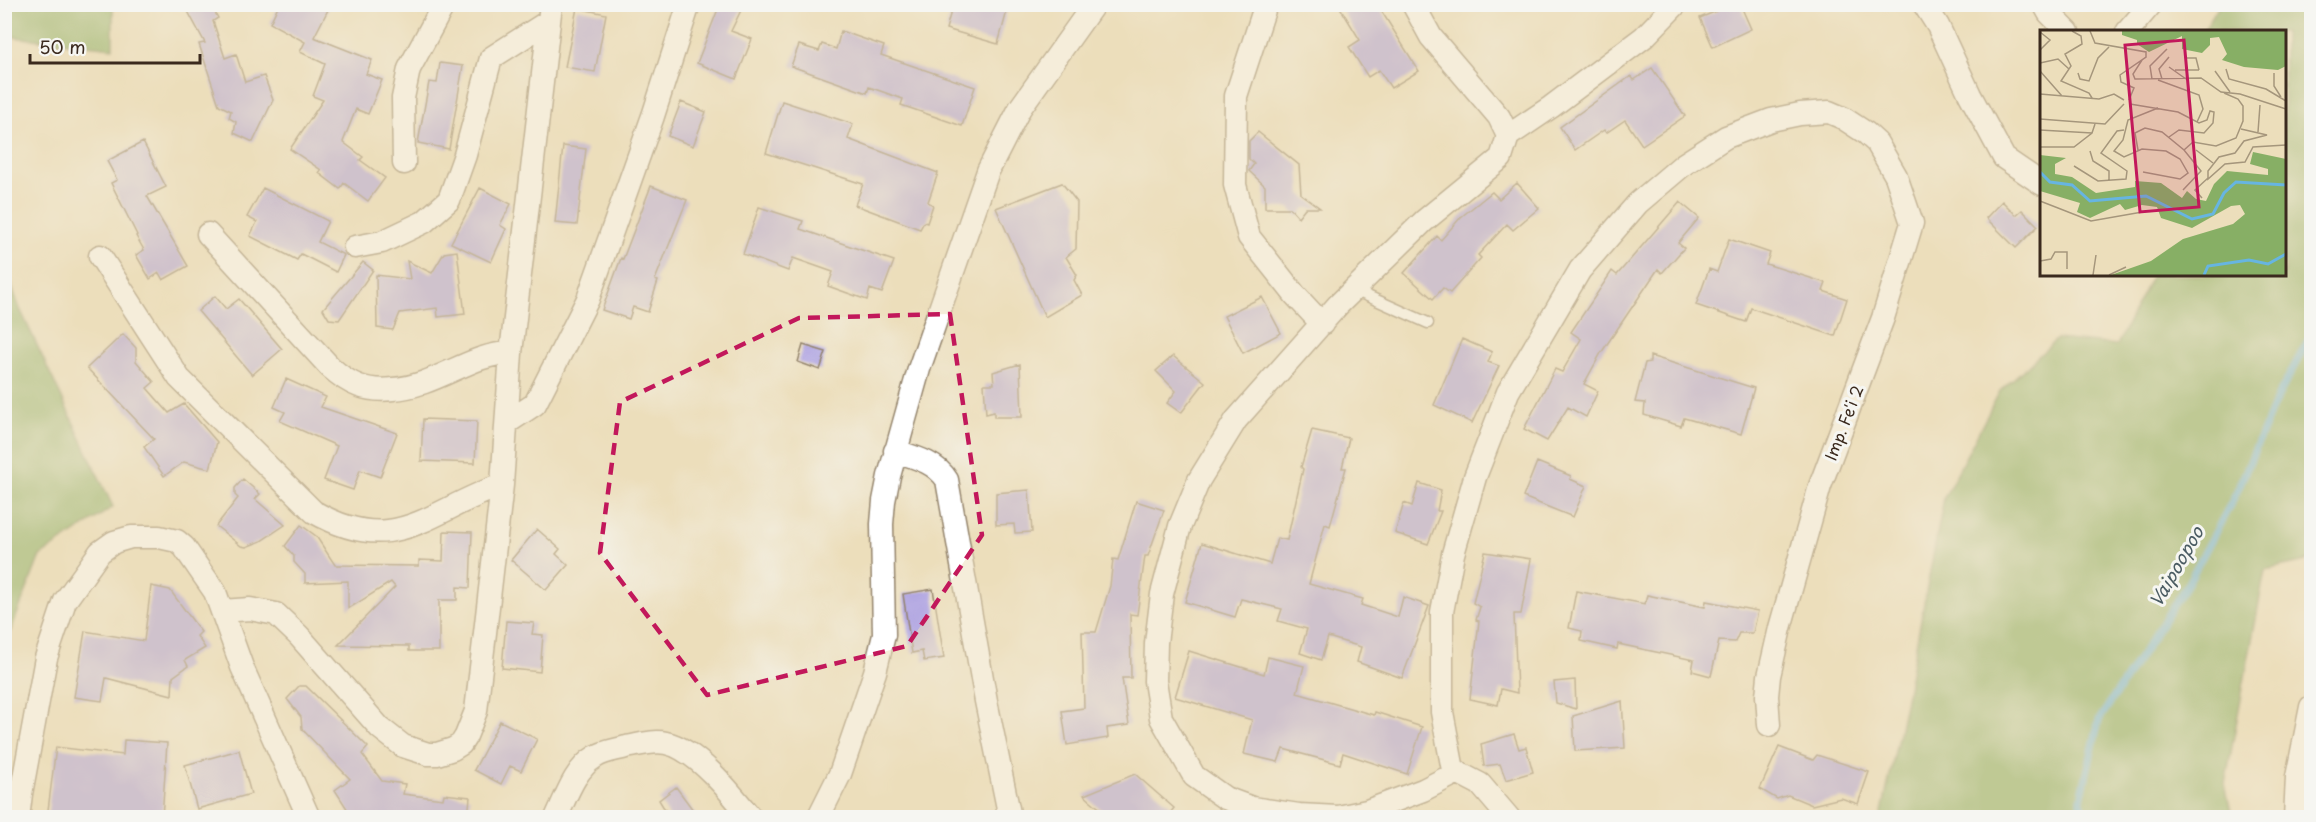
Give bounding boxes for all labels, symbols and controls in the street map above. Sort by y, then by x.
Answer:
scale bar [30,27,200,65]
inset map [2040,30,2286,276]
text: 50 m [39,33,86,60]
street label: Imp. Fe'i 2 [1818,381,1868,464]
water label: Vaipoopoo [2142,520,2210,612]

